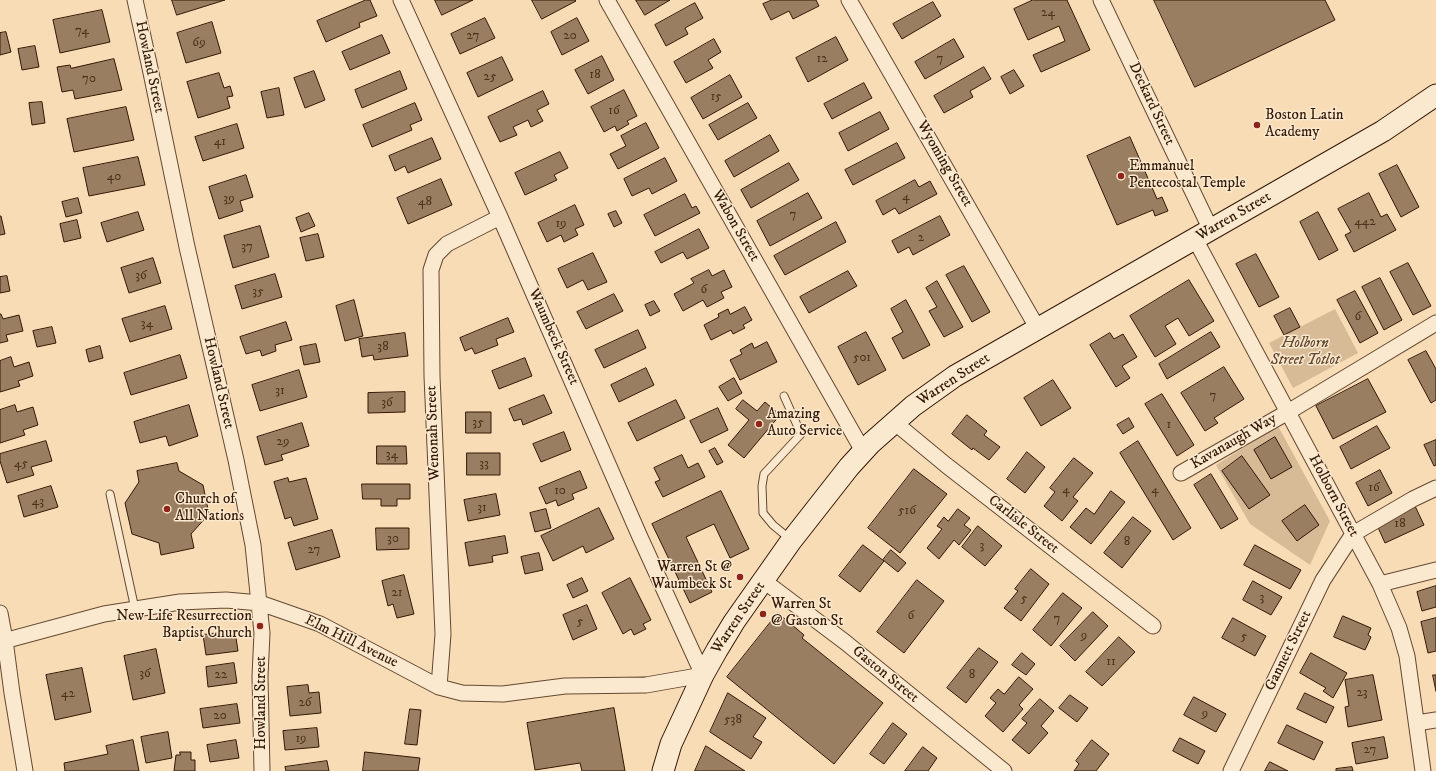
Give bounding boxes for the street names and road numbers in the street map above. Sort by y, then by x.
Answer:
street label: Howland Street [130,19,168,115]
street label: Deckard Street [1124,60,1178,148]
street label: Wyoming Street [912,118,976,210]
street label: Wabon Street [707,187,763,265]
street label: Warren Street [1194,188,1274,246]
street label: Waumbeck Street [524,286,582,388]
street label: Howland Street [199,335,237,431]
street label: Warren Street [914,350,994,410]
street label: Wenonah Street [423,385,445,481]
street label: Kavanaugh Way [1188,410,1280,474]
street label: Holborn Street [1304,452,1362,540]
street label: Carlisle Street [984,492,1062,558]
street label: Warren Street [708,579,770,657]
street label: Gannett Street [1262,608,1316,694]
street label: Elm Hill Avenue [301,612,401,672]
street label: Gaston Street [848,643,922,707]
street label: Howland Street [253,656,271,750]

